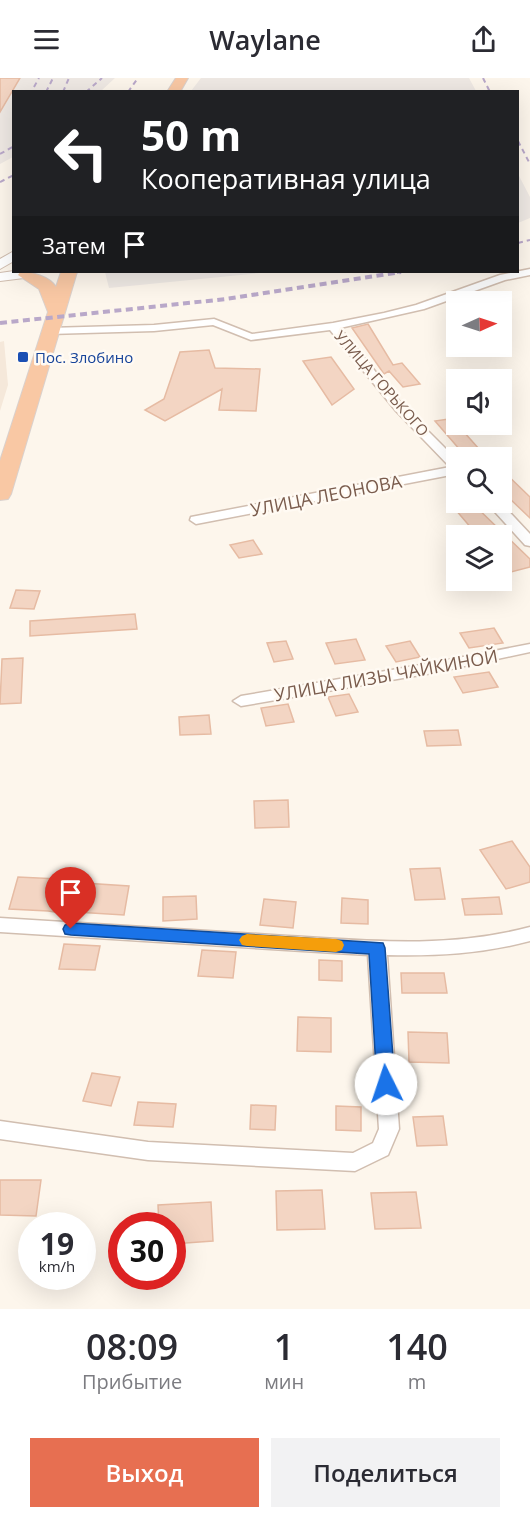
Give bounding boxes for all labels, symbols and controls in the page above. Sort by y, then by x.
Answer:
text: Waylane [209,21,321,58]
icon: menu [30,23,63,56]
icon: share [467,23,500,56]
text: 50 m [141,106,241,163]
icon: left [42,114,120,192]
text: Кооперативная улица [141,160,431,197]
icon: arrive [118,228,151,261]
text: Затем [42,230,106,260]
north arrow [446,291,512,357]
map controls [446,291,512,591]
street label: УЛИЦА ГОРЬКОГО [331,326,433,440]
place label: Пос. Злобино [35,347,133,367]
marker: Пос. Злобино [16,350,30,364]
button: sound [446,369,512,435]
button: search [446,447,512,513]
street label: УЛИЦА ЛЕОНОВА [248,468,404,521]
button: layers [446,525,512,591]
street label: УЛИЦА ЛИЗЫ ЧАЙКИНОЙ [272,644,500,706]
pin [45,867,96,929]
icon: arrive [54,876,87,909]
position arrow [354,1052,418,1116]
speed limit sign: 30 [108,1212,186,1290]
text: 19 [40,1223,74,1264]
text: km/h [39,1256,75,1276]
text: 08:09 [86,1322,178,1371]
text: 1 [274,1322,294,1371]
text: 140 [386,1322,448,1371]
text: Прибытие [82,1368,182,1395]
text: мин [264,1368,304,1395]
text: m [408,1368,426,1395]
button: Выход [30,1438,259,1507]
button: Поделиться [271,1438,500,1507]

